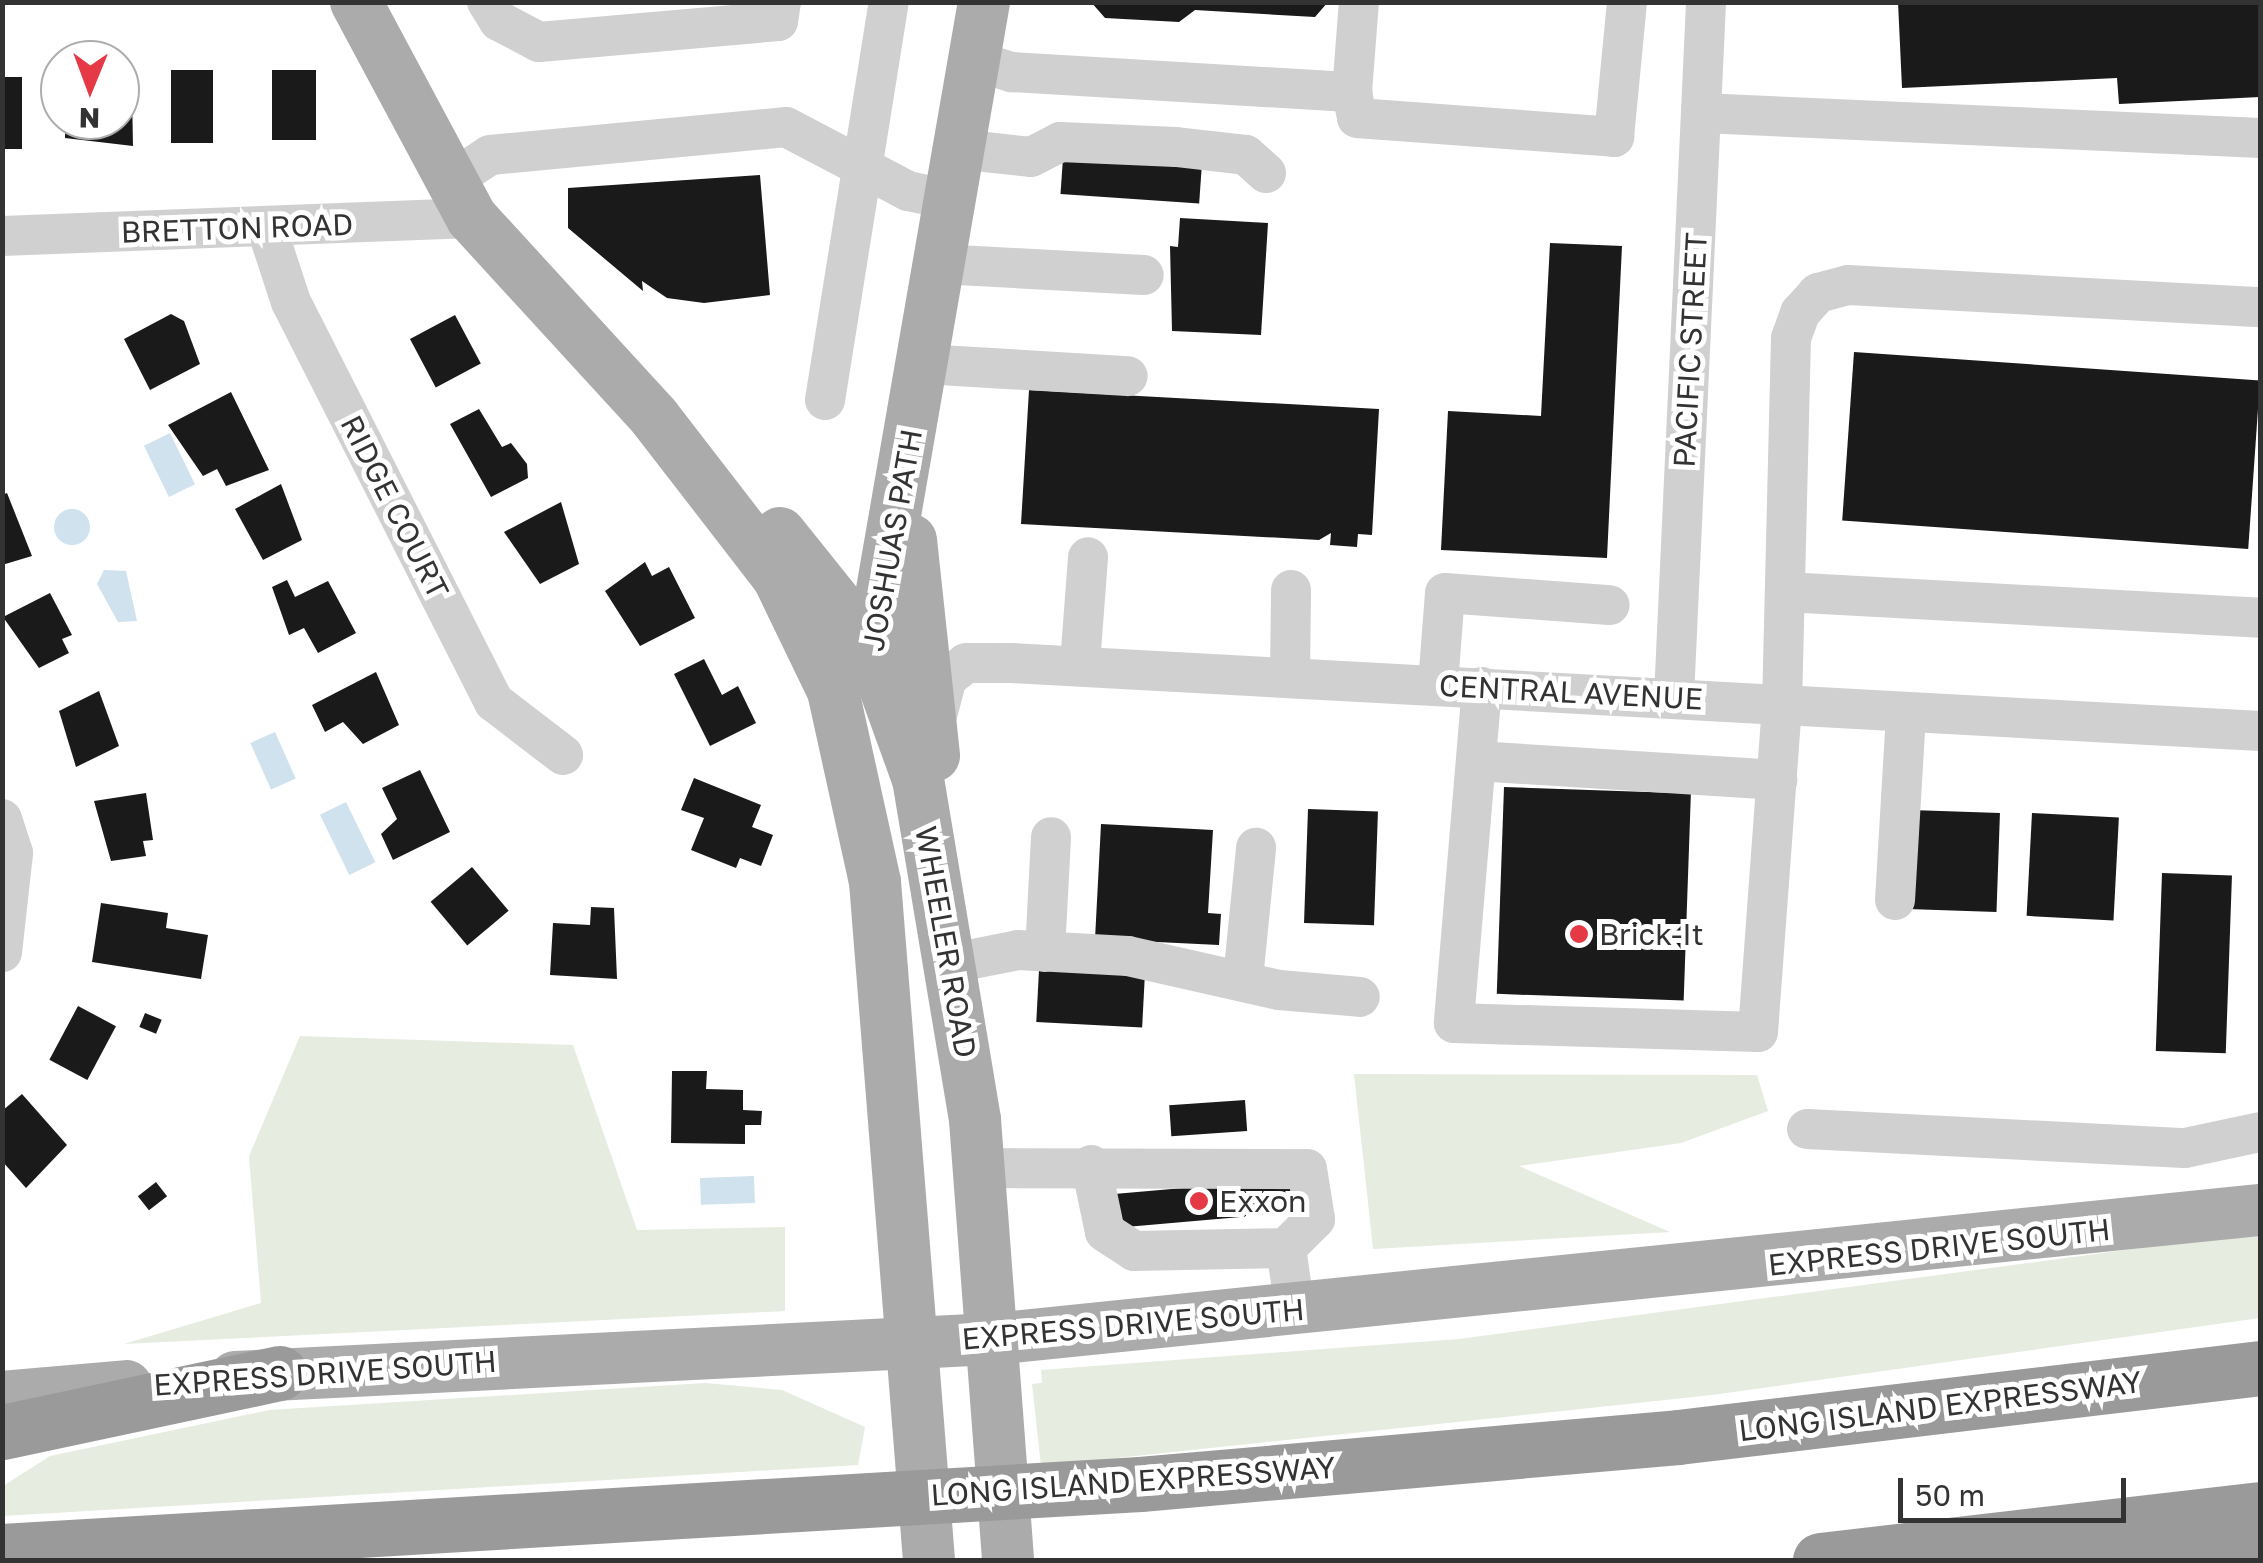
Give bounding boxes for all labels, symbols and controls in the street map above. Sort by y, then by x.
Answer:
north arrow [40,40,140,140]
text: N [79,102,100,135]
street label: BRETTON ROAD [120,206,354,250]
street label: PACIFIC STREET [1666,232,1714,468]
street label: RIDGE COURT [333,409,457,605]
street label: JOSHUAS PATH [855,426,929,654]
street label: CENTRAL AVENUE [1438,667,1704,717]
street label: WHEELER ROAD [908,823,984,1061]
place label: Brick-It [1599,916,1704,952]
marker: Brick-It [1568,923,1590,945]
place label: Exxon [1219,1183,1306,1219]
marker: Exxon [1188,1190,1210,1212]
street label: EXPRESS DRIVE SOUTH [1766,1211,2112,1283]
street label: EXPRESS DRIVE SOUTH [960,1291,1306,1357]
street label: EXPRESS DRIVE SOUTH [152,1343,498,1403]
street label: LONG ISLAND EXPRESSWAY [1737,1363,2143,1449]
street label: LONG ISLAND EXPRESSWAY [930,1449,1336,1513]
scale bar [1903,1458,2130,1520]
text: 50 m [1915,1477,1985,1513]

